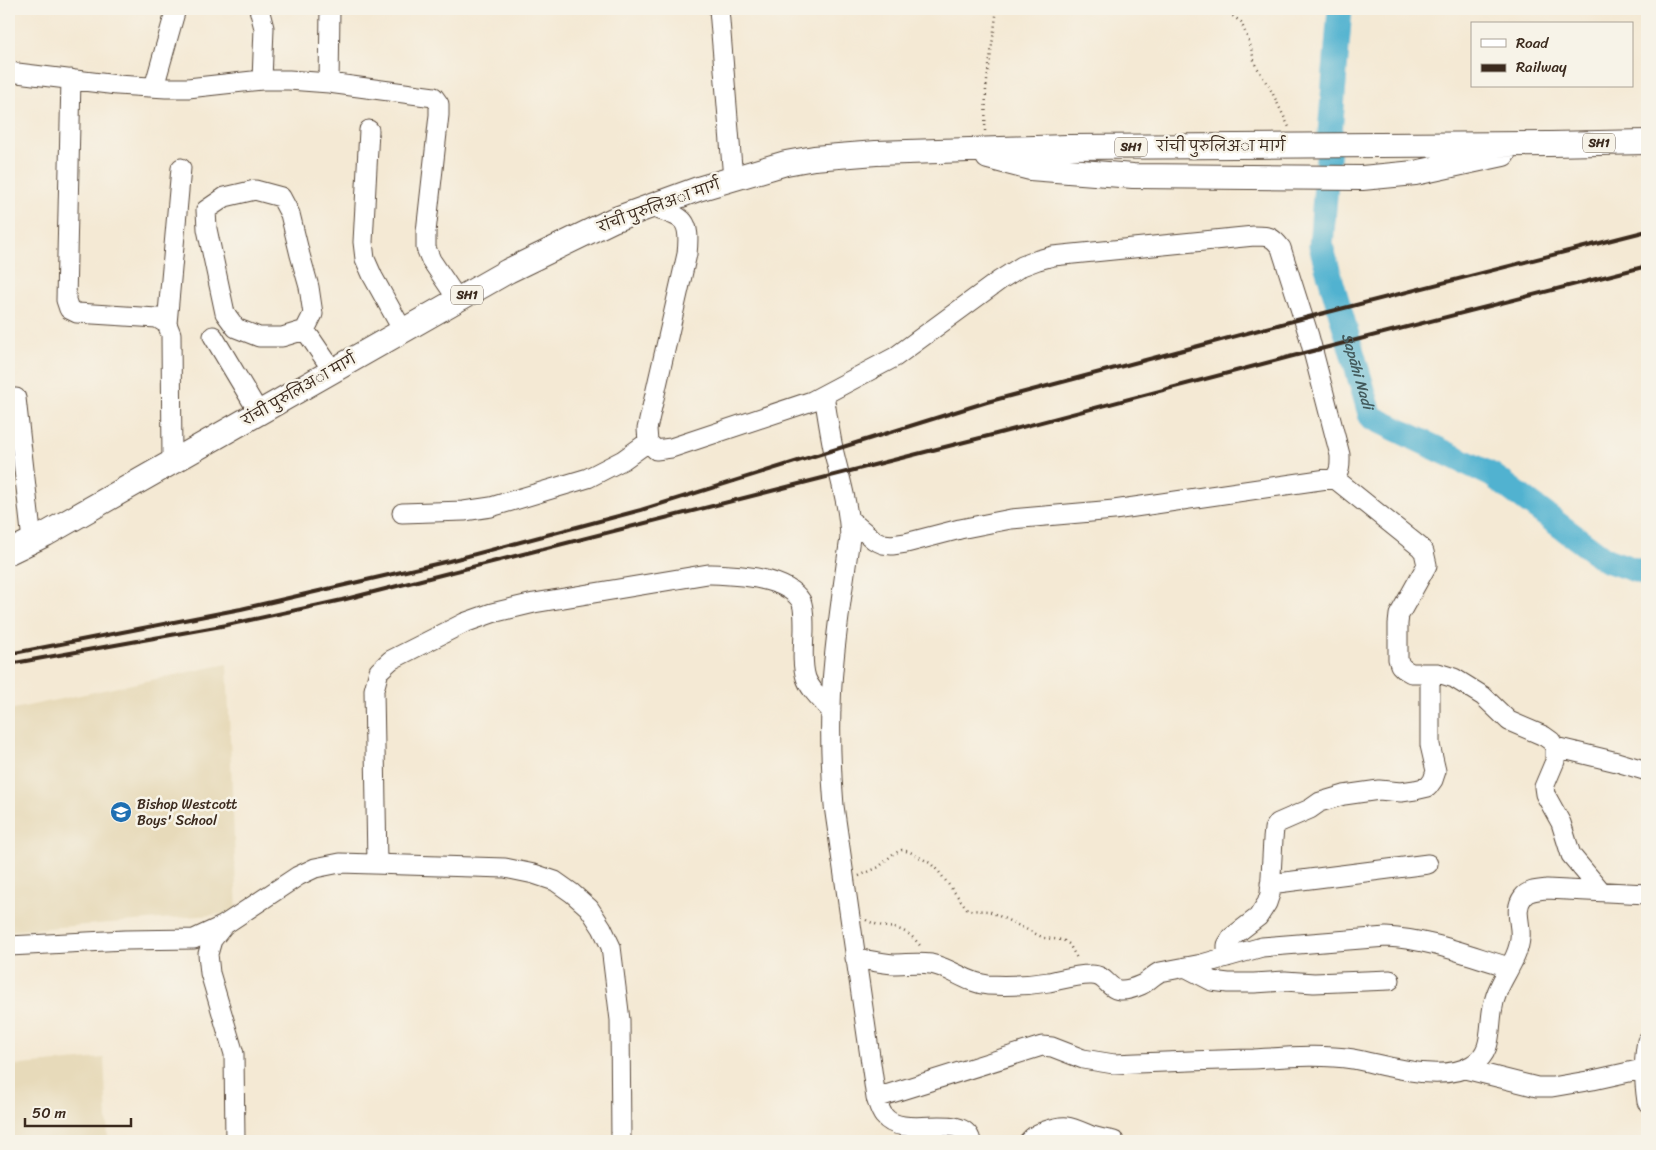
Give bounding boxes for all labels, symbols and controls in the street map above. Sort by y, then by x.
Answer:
legend [1471,22,1634,88]
text: Road [1516,30,1549,56]
text: Railway [1516,54,1567,80]
street label: रांची पुरुलिअा मार्ग [1156,134,1287,159]
road number: SH1 [1583,134,1615,152]
road number: SH1 [1115,138,1147,156]
street label: रांची पुरुलिअा मार्ग [593,172,725,240]
road number: SH1 [451,286,483,304]
water label: Sapāhi Nadi [1334,330,1382,415]
street label: रांची पुरुलिअा मार्ग [236,346,362,434]
place label: Bishop Westcott Boys' School [137,792,238,833]
school or university icon: Bishop Westcott Boys' School [109,800,133,824]
scale bar [25,1095,131,1127]
text: 50 m [32,1100,67,1126]

